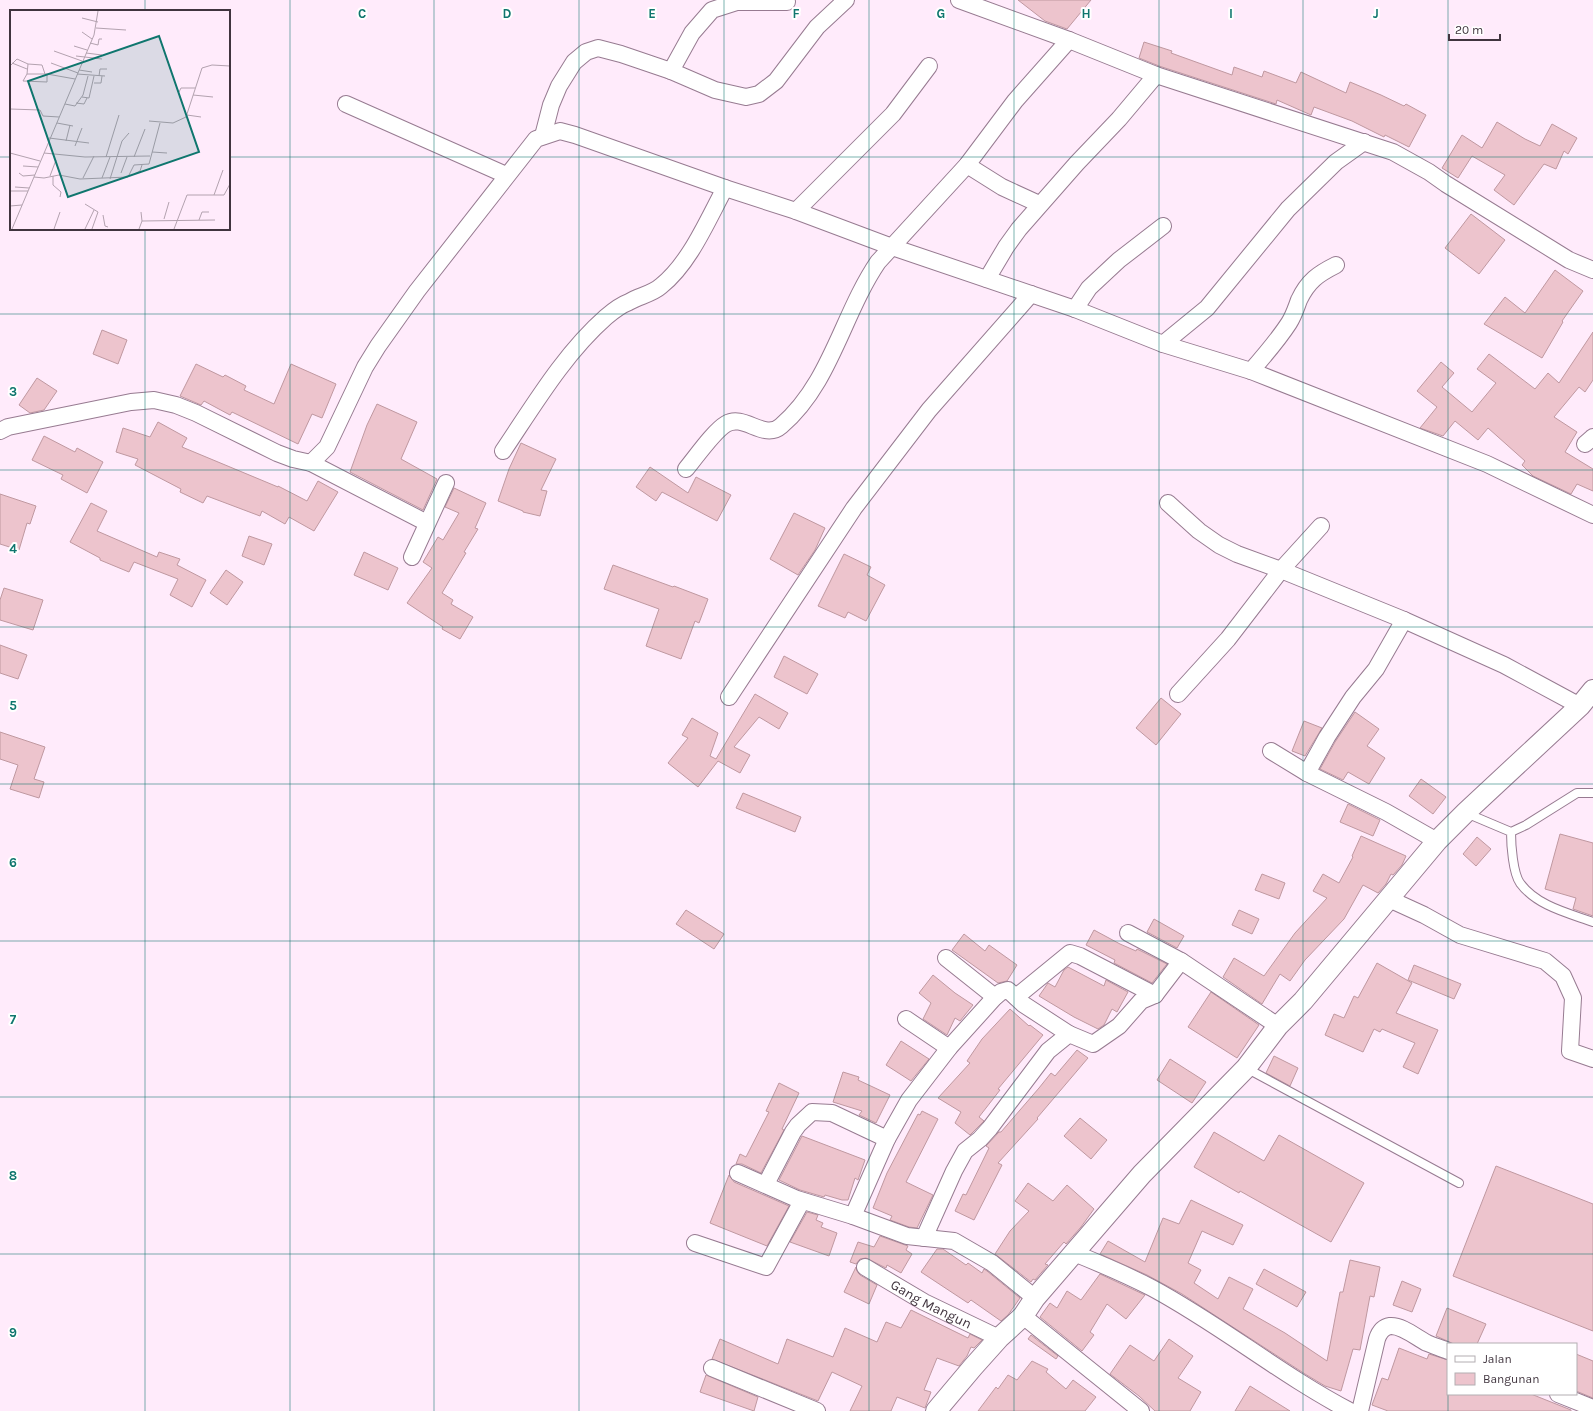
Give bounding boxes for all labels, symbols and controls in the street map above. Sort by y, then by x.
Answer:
text: C [358,6,366,21]
text: D [503,6,512,21]
text: E [648,6,656,21]
text: F [792,6,800,21]
text: G [937,6,945,21]
text: H [1081,6,1091,21]
text: I [1229,6,1233,21]
text: J [1373,6,1379,21]
inset map [10,10,230,230]
scale bar [1449,16,1500,42]
text: 20 m [1455,23,1483,37]
text: 3 [9,384,17,399]
text: 4 [9,541,17,556]
text: 5 [9,698,17,713]
text: 6 [9,855,17,870]
text: 7 [10,1012,17,1027]
text: 8 [9,1168,17,1183]
street label: Gang Mangun [887,1276,974,1333]
text: 9 [9,1325,17,1340]
legend [1447,1343,1577,1395]
text: Jalan [1483,1352,1512,1366]
text: Bangunan [1483,1372,1539,1386]

